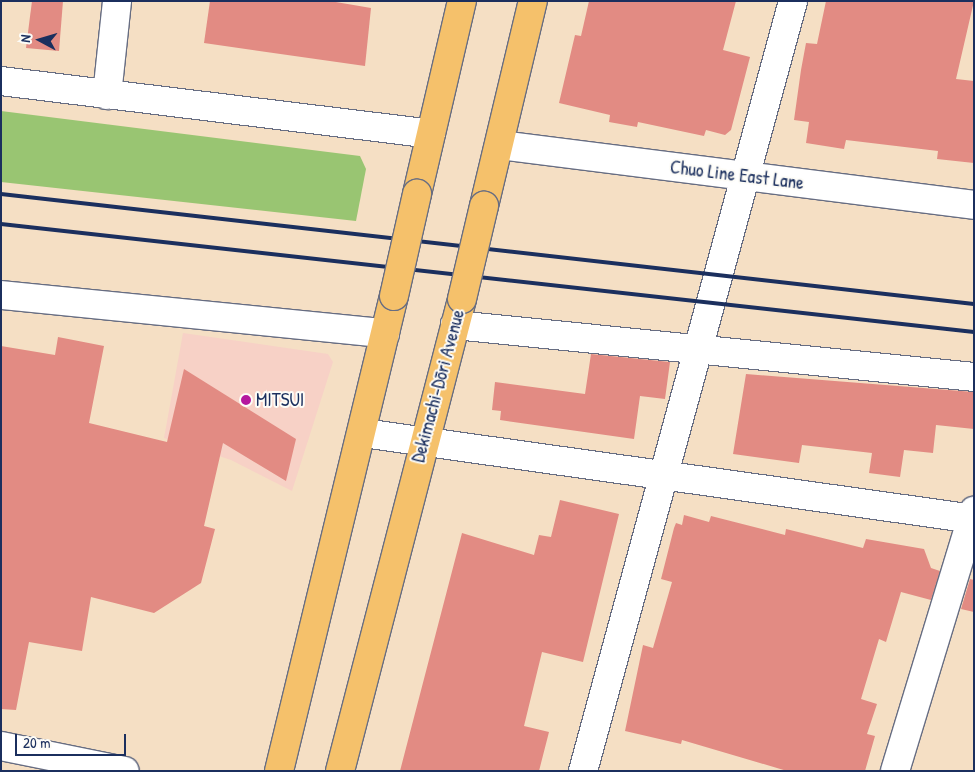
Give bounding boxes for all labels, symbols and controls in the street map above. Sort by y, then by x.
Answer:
north arrow [15,15,65,65]
text: N [15,34,34,43]
street label: Chuo Line East Lane [669,155,805,195]
street label: Dekimachi-Dōri Avenue [407,307,469,465]
place label: MITSUI [256,389,304,411]
marker: MITSUI [240,394,252,406]
scale bar [18,724,129,756]
text: 20 m [23,732,50,753]

